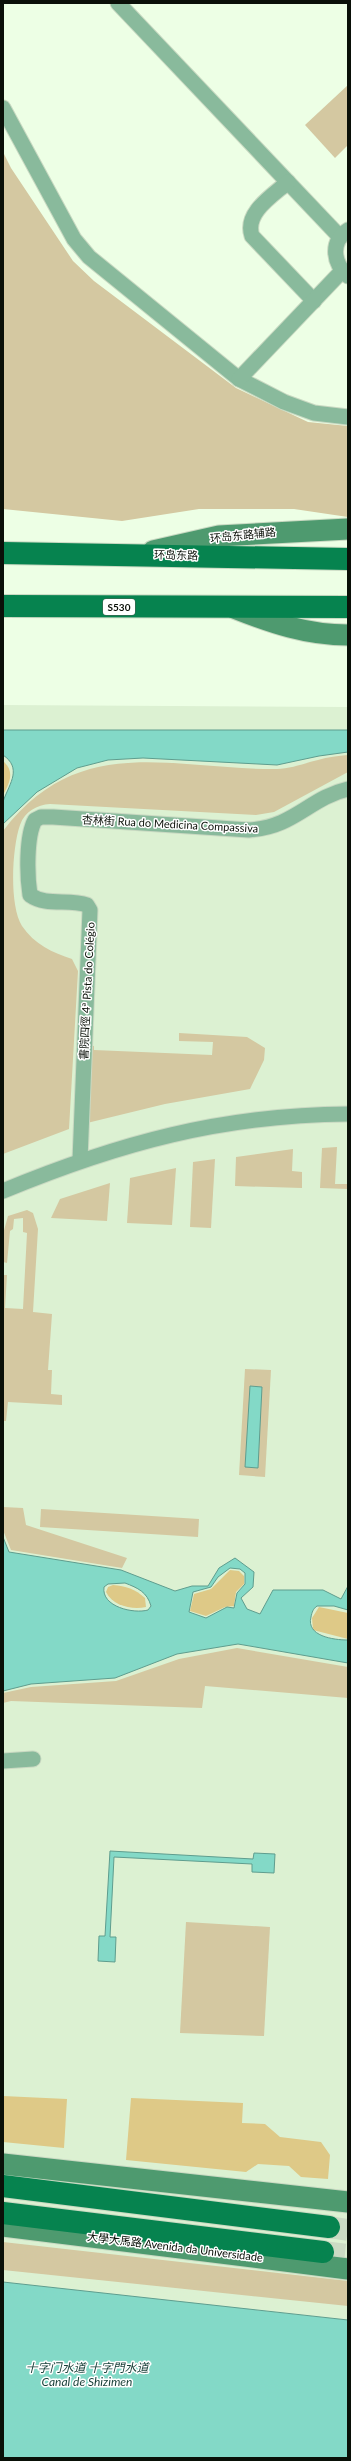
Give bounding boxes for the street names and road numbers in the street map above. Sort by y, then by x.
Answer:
street label: 环岛东路辅路 [209,525,276,544]
street label: 环岛东路 [154,548,198,561]
road number: S530 [103,599,135,615]
street label: 杏林街 Rua do Medicina Compassiva [82,812,258,835]
street label: 書院四徑 4ª Pista do Colégio [76,922,97,1060]
street label: 大學大馬路 Avenida da Universidade [87,2229,264,2264]

